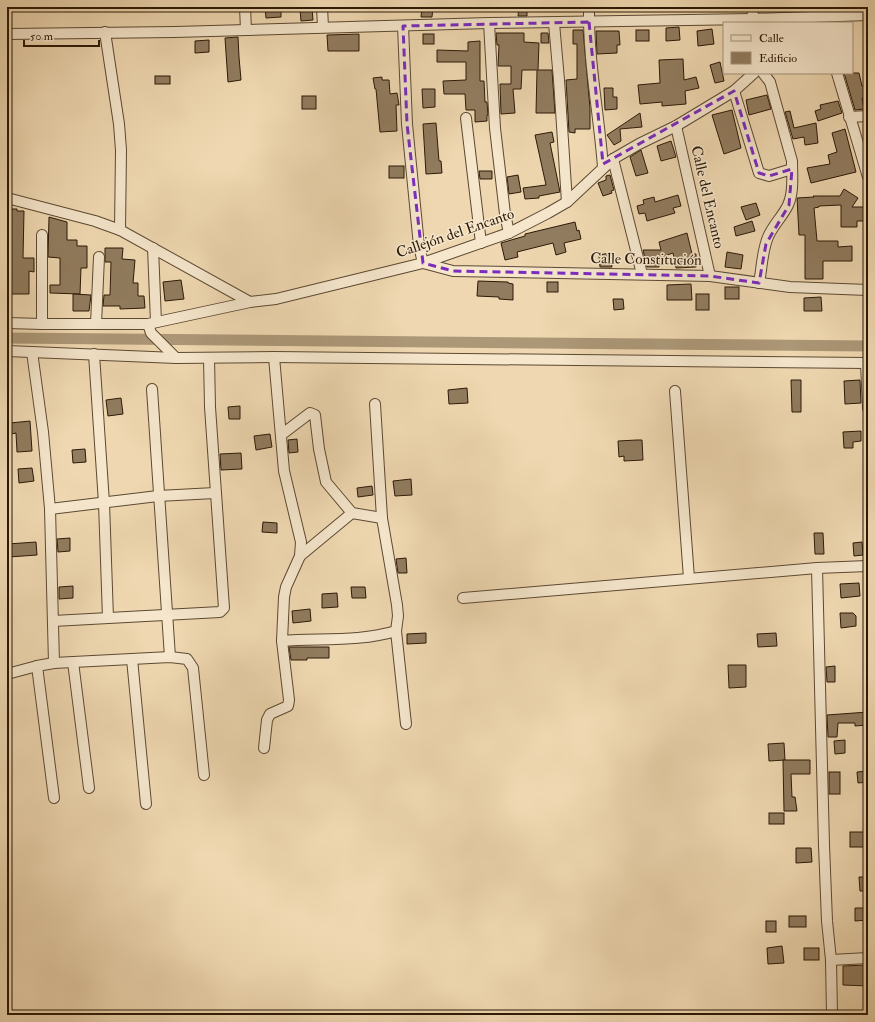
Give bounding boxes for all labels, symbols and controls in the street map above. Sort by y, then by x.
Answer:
scale bar [24,22,99,48]
legend [723,22,853,74]
text: 50 m [30,29,54,44]
text: Calle [759,31,784,46]
text: Edificio [759,51,797,66]
street label: Calle del Encanto [686,144,729,251]
street label: Callejón del Encanto [394,204,517,263]
street label: Calle Constitución [590,249,702,270]

